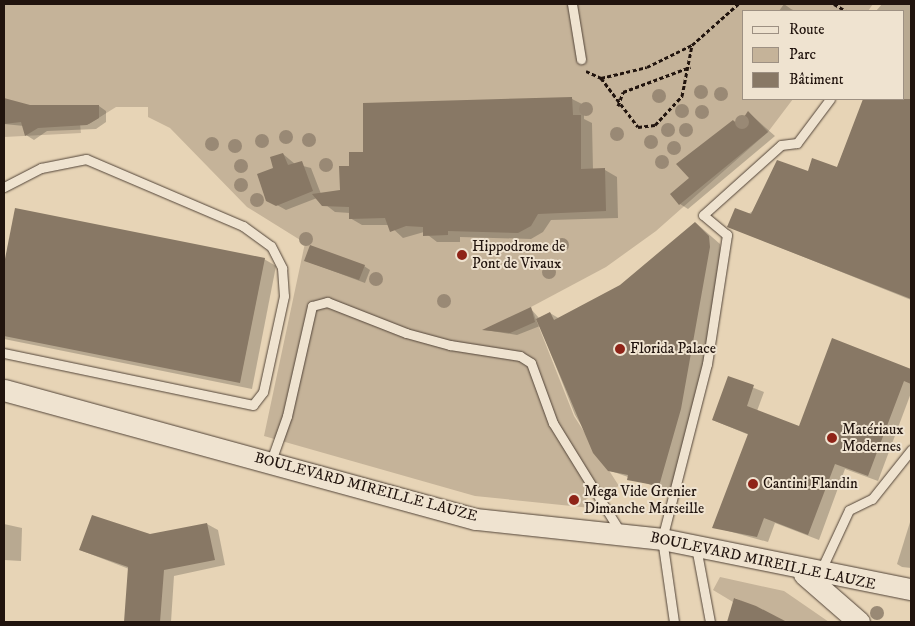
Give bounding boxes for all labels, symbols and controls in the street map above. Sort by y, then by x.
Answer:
legend [742,10,905,100]
text: Route [789,20,824,39]
text: Parc [789,45,816,64]
text: Bâtiment [789,70,844,89]
place label: Hippodrome de Pont de Vivaux [472,237,566,272]
marker: Hippodrome de Pont de Vivaux [456,249,468,261]
place label: Florida Palace [630,340,716,358]
marker: Florida Palace [614,343,626,355]
place label: Matériaux Modernes [842,420,904,455]
marker: Matériaux Modernes [826,432,838,444]
street label: BOULEVARD MIREILLE LAUZE [252,449,480,525]
place label: Cantini Flandin [763,475,858,493]
marker: Cantini Flandin [747,478,759,490]
place label: Mega Vide Grenier Dimanche Marseille [584,482,704,517]
marker: Mega Vide Grenier Dimanche Marseille [568,494,580,506]
street label: BOULEVARD MIREILLE LAUZE [649,528,877,594]

